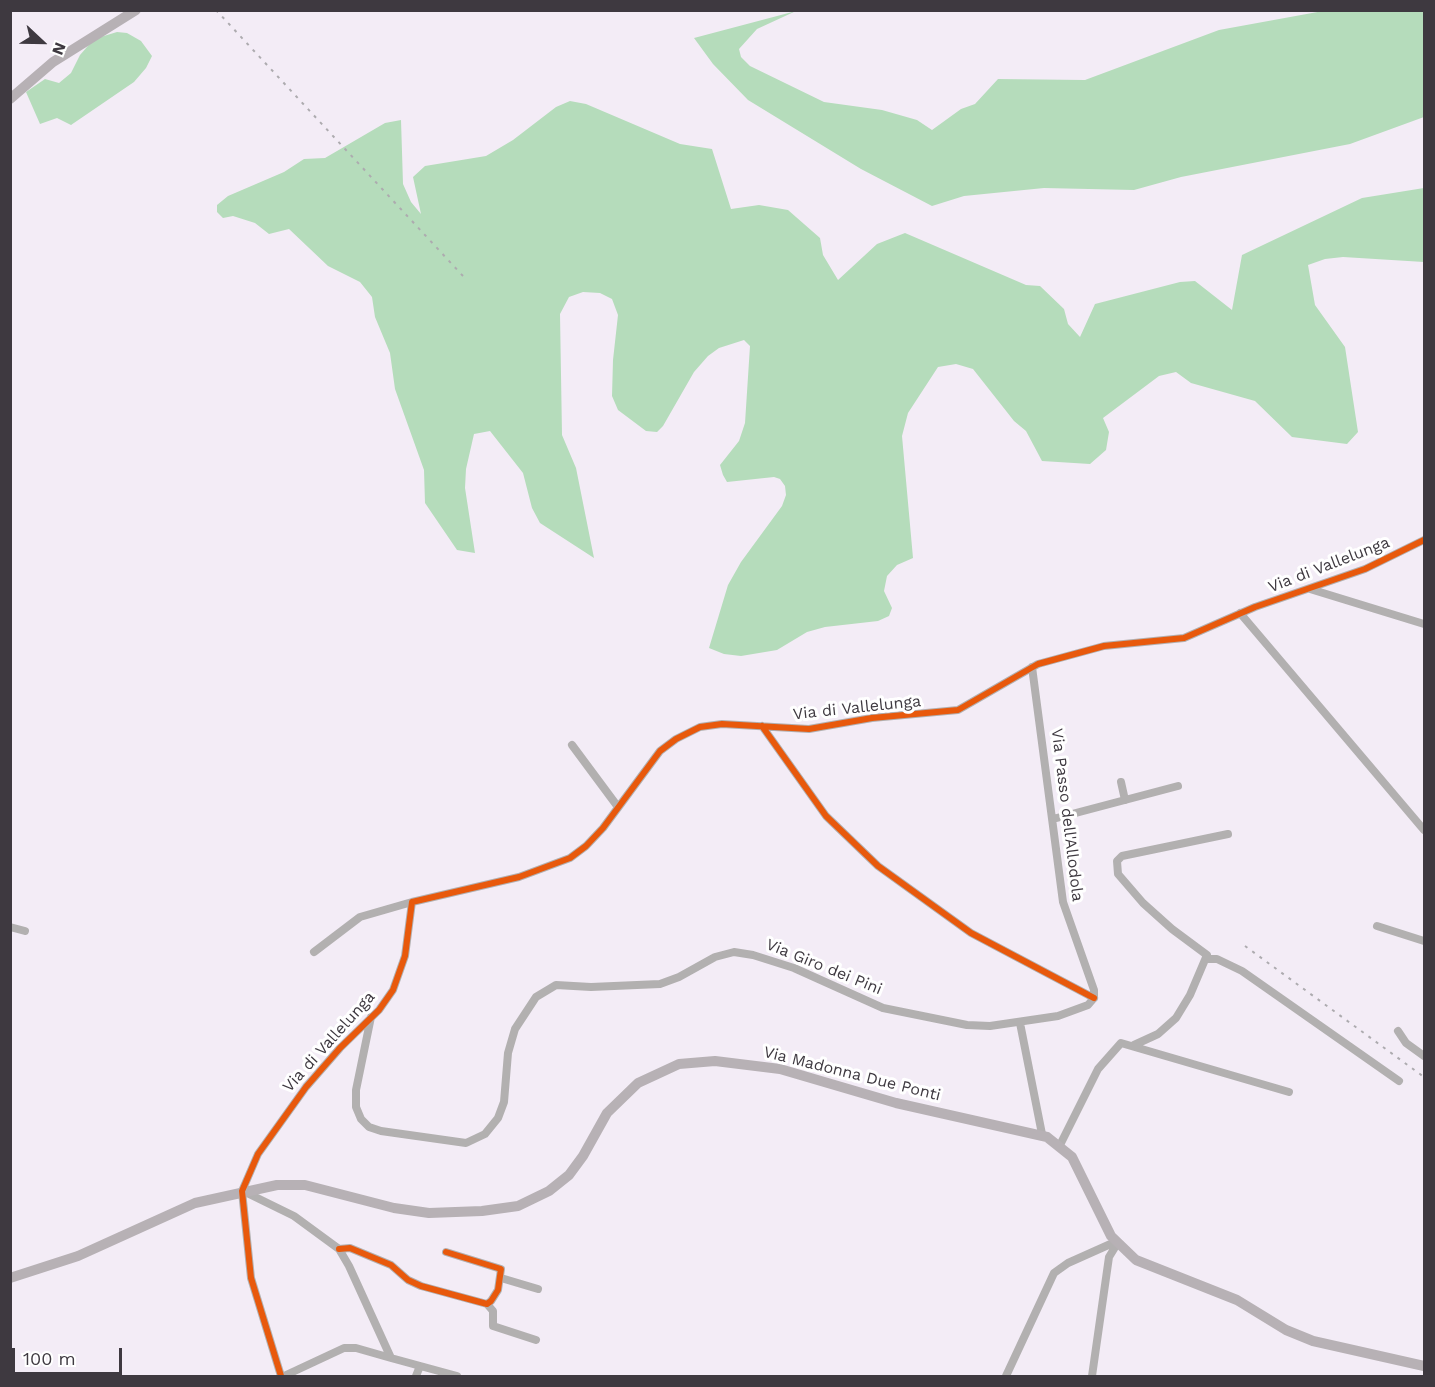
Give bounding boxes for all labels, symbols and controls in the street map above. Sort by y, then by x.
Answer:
north arrow [12,12,72,72]
text: N [48,40,70,58]
street label: Via di Vallelunga [1266,533,1392,597]
street label: Via di Vallelunga [792,692,922,724]
street label: Via Passo dell'Allodola [1047,727,1087,903]
street label: Via Giro dei Pini [763,935,885,999]
street label: Via di Vallelunga [279,988,379,1096]
street label: Via Madonna Due Ponti [761,1043,943,1105]
scale bar [15,1336,124,1374]
text: 100 m [23,1348,76,1369]

